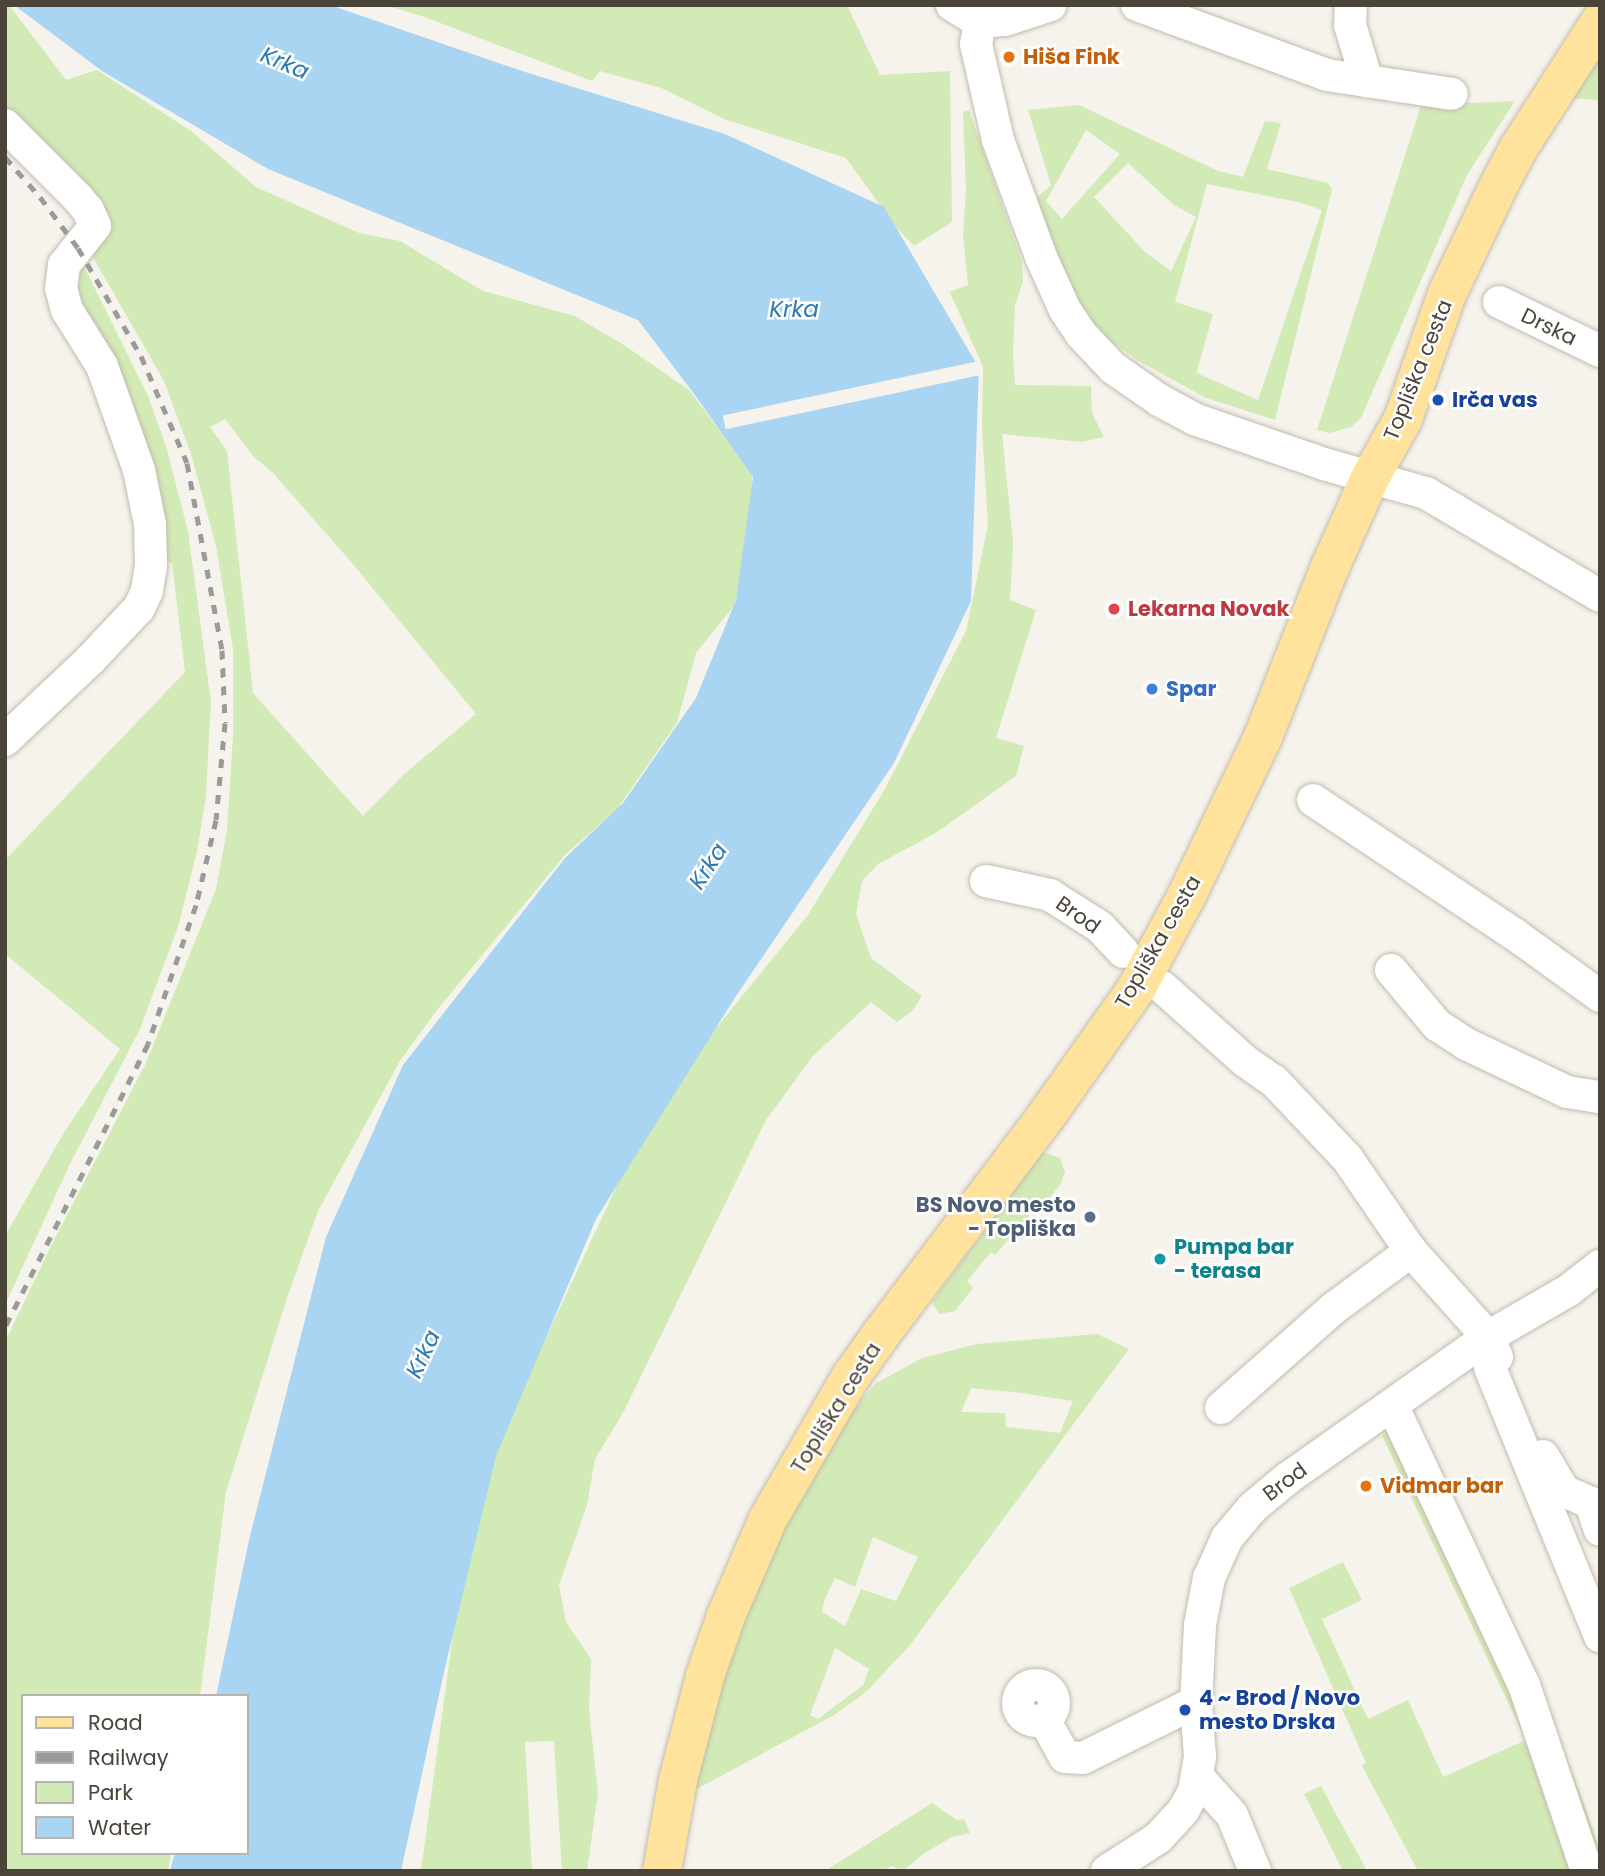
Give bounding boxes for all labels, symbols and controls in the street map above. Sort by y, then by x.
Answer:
water label: Krka [257,41,313,85]
place label: Hiša Fink [1023,44,1120,70]
marker: Hiša Fink [1001,49,1017,65]
water label: Krka [769,295,819,323]
street label: Topliška cesta [1378,296,1458,444]
street label: Drska [1517,303,1581,351]
place label: Irča vas [1452,387,1538,413]
marker: Irča vas [1430,392,1446,408]
place label: Lekarna Novak [1128,596,1290,622]
marker: Lekarna Novak [1106,601,1122,617]
place label: Spar [1166,676,1216,702]
marker: Spar [1144,681,1160,697]
water label: Krka [683,838,733,894]
street label: Topliška cesta [1110,871,1206,1013]
street label: Brod [1051,891,1105,939]
place label: BS Novo mesto - Topliška [916,1192,1076,1242]
marker: BS Novo mesto - Topliška [1082,1209,1098,1225]
place label: Pumpa bar - terasa [1174,1234,1294,1284]
marker: Pumpa bar - terasa [1152,1251,1168,1267]
water label: Krka [400,1326,446,1382]
street label: Topliška cesta [786,1338,886,1478]
street label: Brod [1258,1457,1312,1507]
place label: Vidmar bar [1380,1473,1503,1499]
marker: Vidmar bar [1358,1478,1374,1494]
place label: 4 ~ Brod / Novo mesto Drska [1199,1685,1360,1735]
legend [21,1694,248,1855]
marker: 4 ~ Brod / Novo mesto Drska [1177,1702,1193,1718]
text: Road [88,1708,143,1737]
text: Railway [88,1743,169,1772]
text: Park [88,1778,133,1807]
text: Water [88,1813,151,1842]

